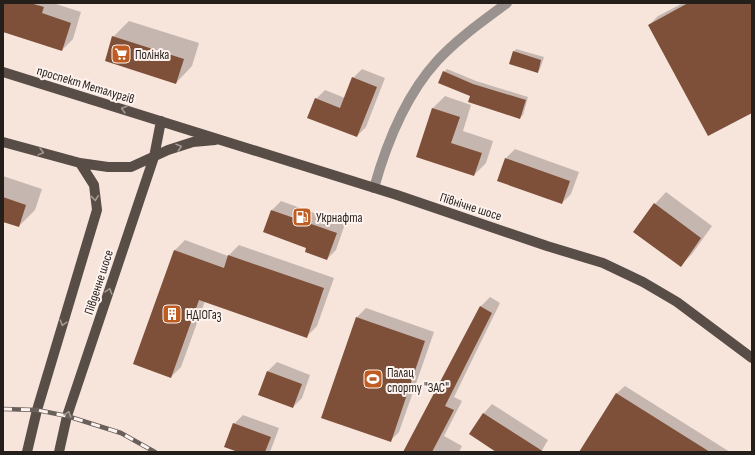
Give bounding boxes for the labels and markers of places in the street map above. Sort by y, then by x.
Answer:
supermarket icon: Полінка [110,43,132,65]
place label: Полінка [135,47,169,63]
fuel station icon: Укрнафта [291,206,313,228]
place label: Укрнафта [316,210,363,226]
building icon: НДІОГаз [161,303,183,325]
place label: НДІОГаз [186,307,222,323]
place label: Палац спорту "ЗАС" [387,365,449,396]
sports icon: Палац спорту "ЗАС" [362,368,384,390]

